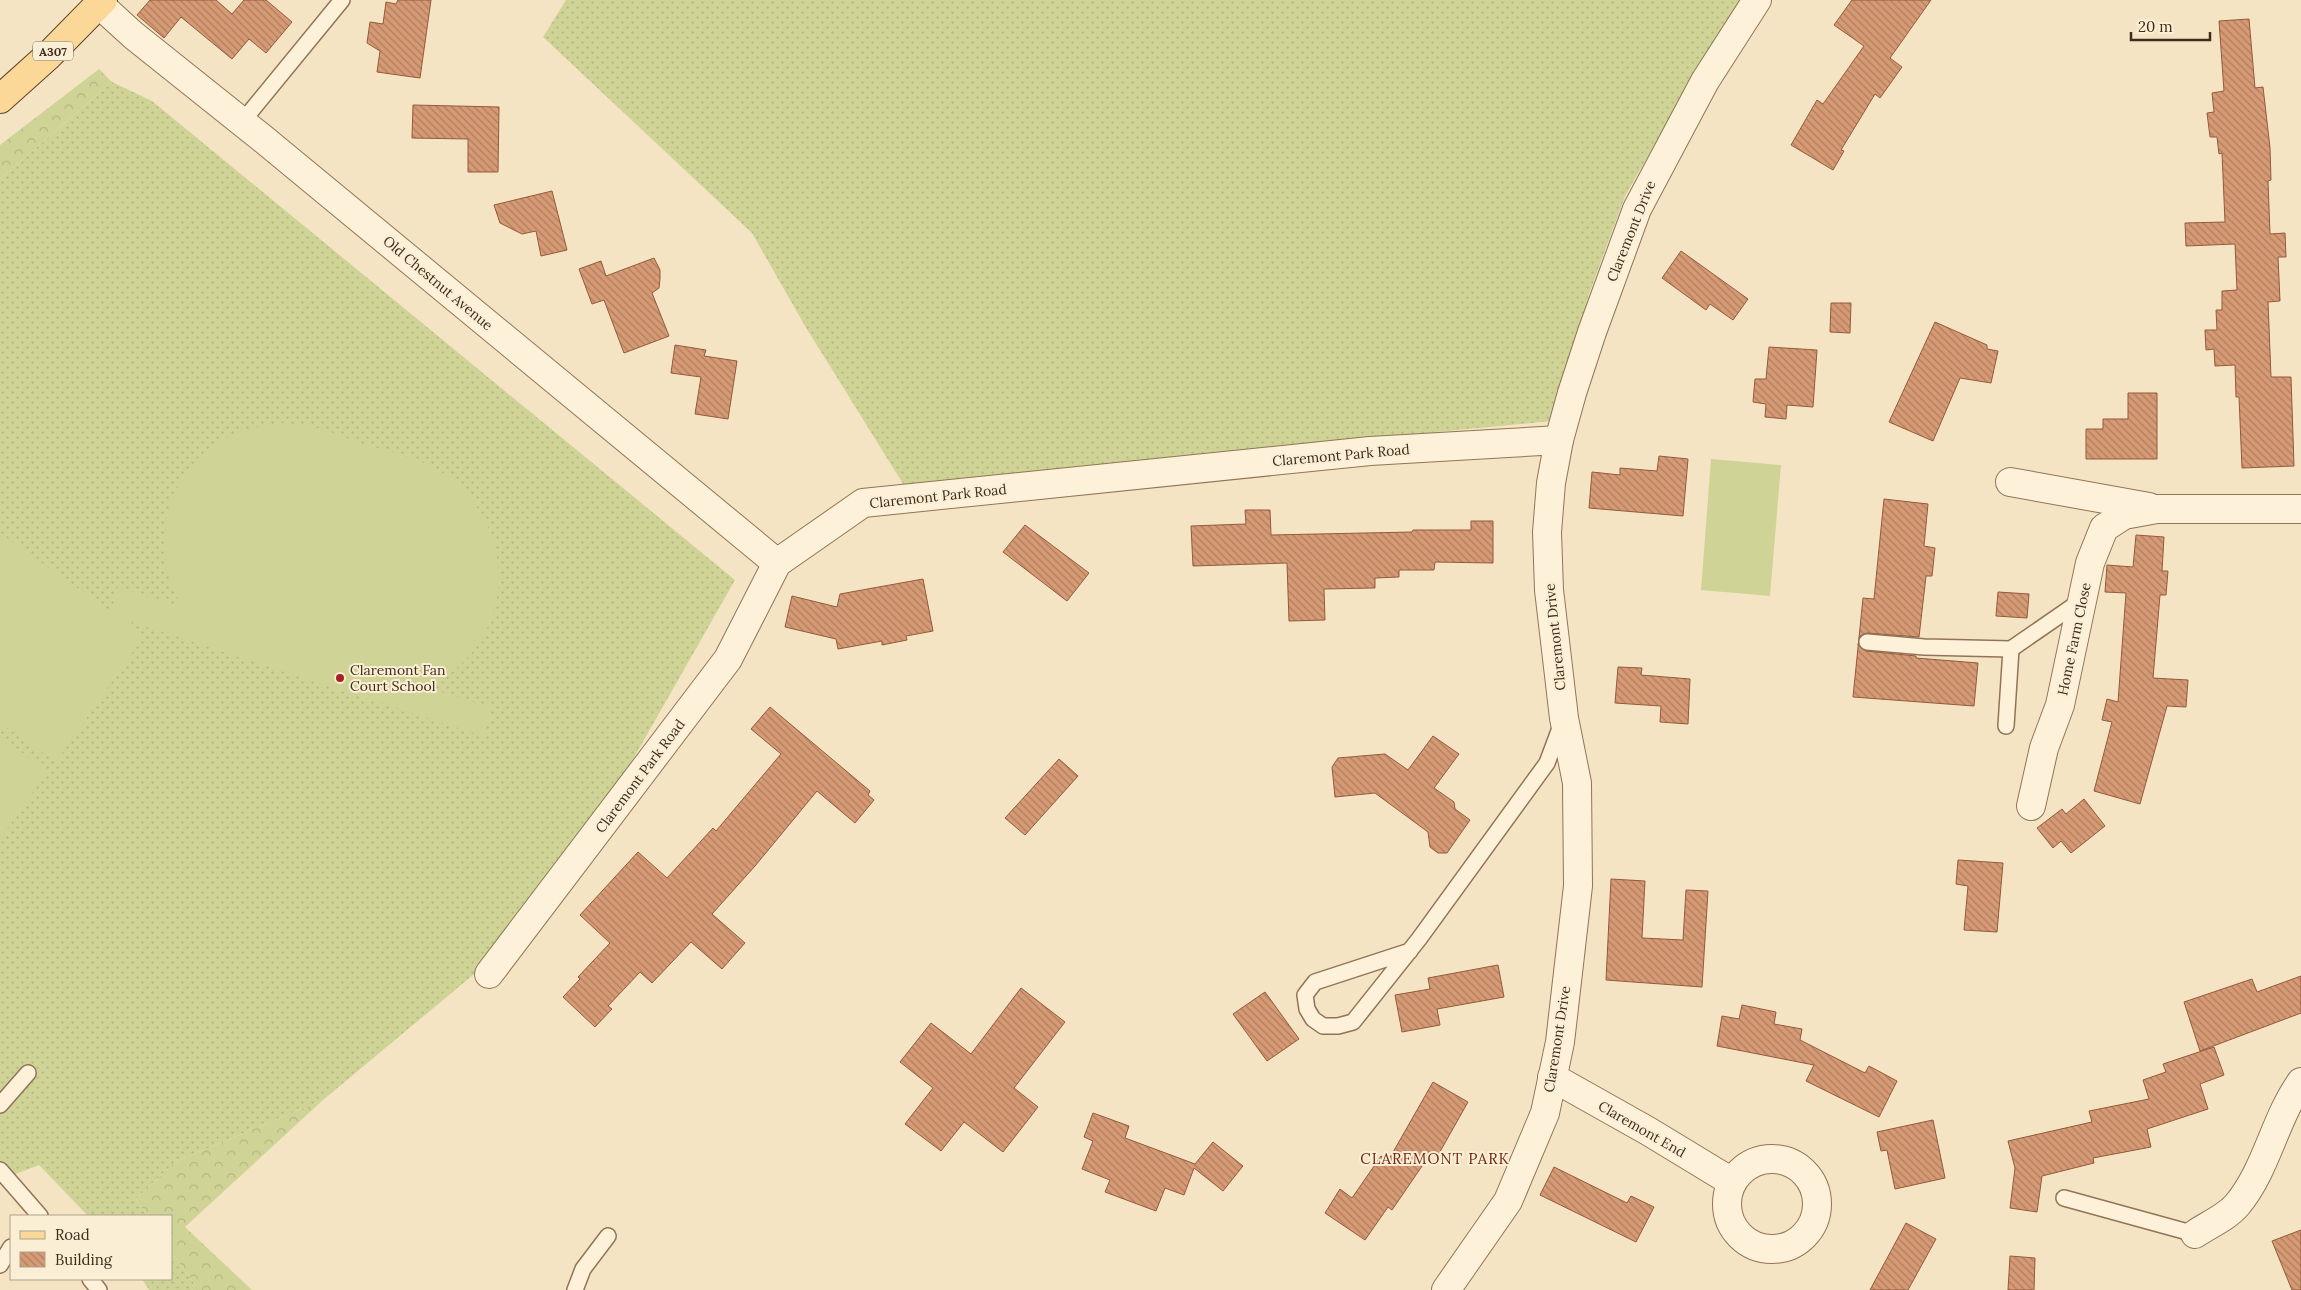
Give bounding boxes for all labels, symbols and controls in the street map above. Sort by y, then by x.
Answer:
scale bar [2131,10,2210,42]
text: 20 m [2138,17,2173,36]
road number: A307 [33,41,73,60]
street label: Claremont Drive [1603,177,1660,284]
street label: Old Chestnut Avenue [379,232,497,335]
street label: Claremont Park Road [1272,440,1410,470]
street label: Claremont Park Road [869,480,1007,512]
street label: Home Farm Close [2053,580,2095,697]
street label: Claremont Drive [1540,582,1570,691]
place label: Claremont Fan Court School [350,661,446,695]
marker: Claremont Fan Court School [334,672,346,684]
street label: Claremont Park Road [591,716,689,836]
street label: Claremont Drive [1540,984,1574,1094]
street label: Claremont End [1595,1097,1689,1161]
district label: CLAREMONT PARK [1360,1149,1510,1168]
legend [10,1215,172,1280]
text: Road [55,1225,90,1244]
text: Building [55,1250,113,1269]

